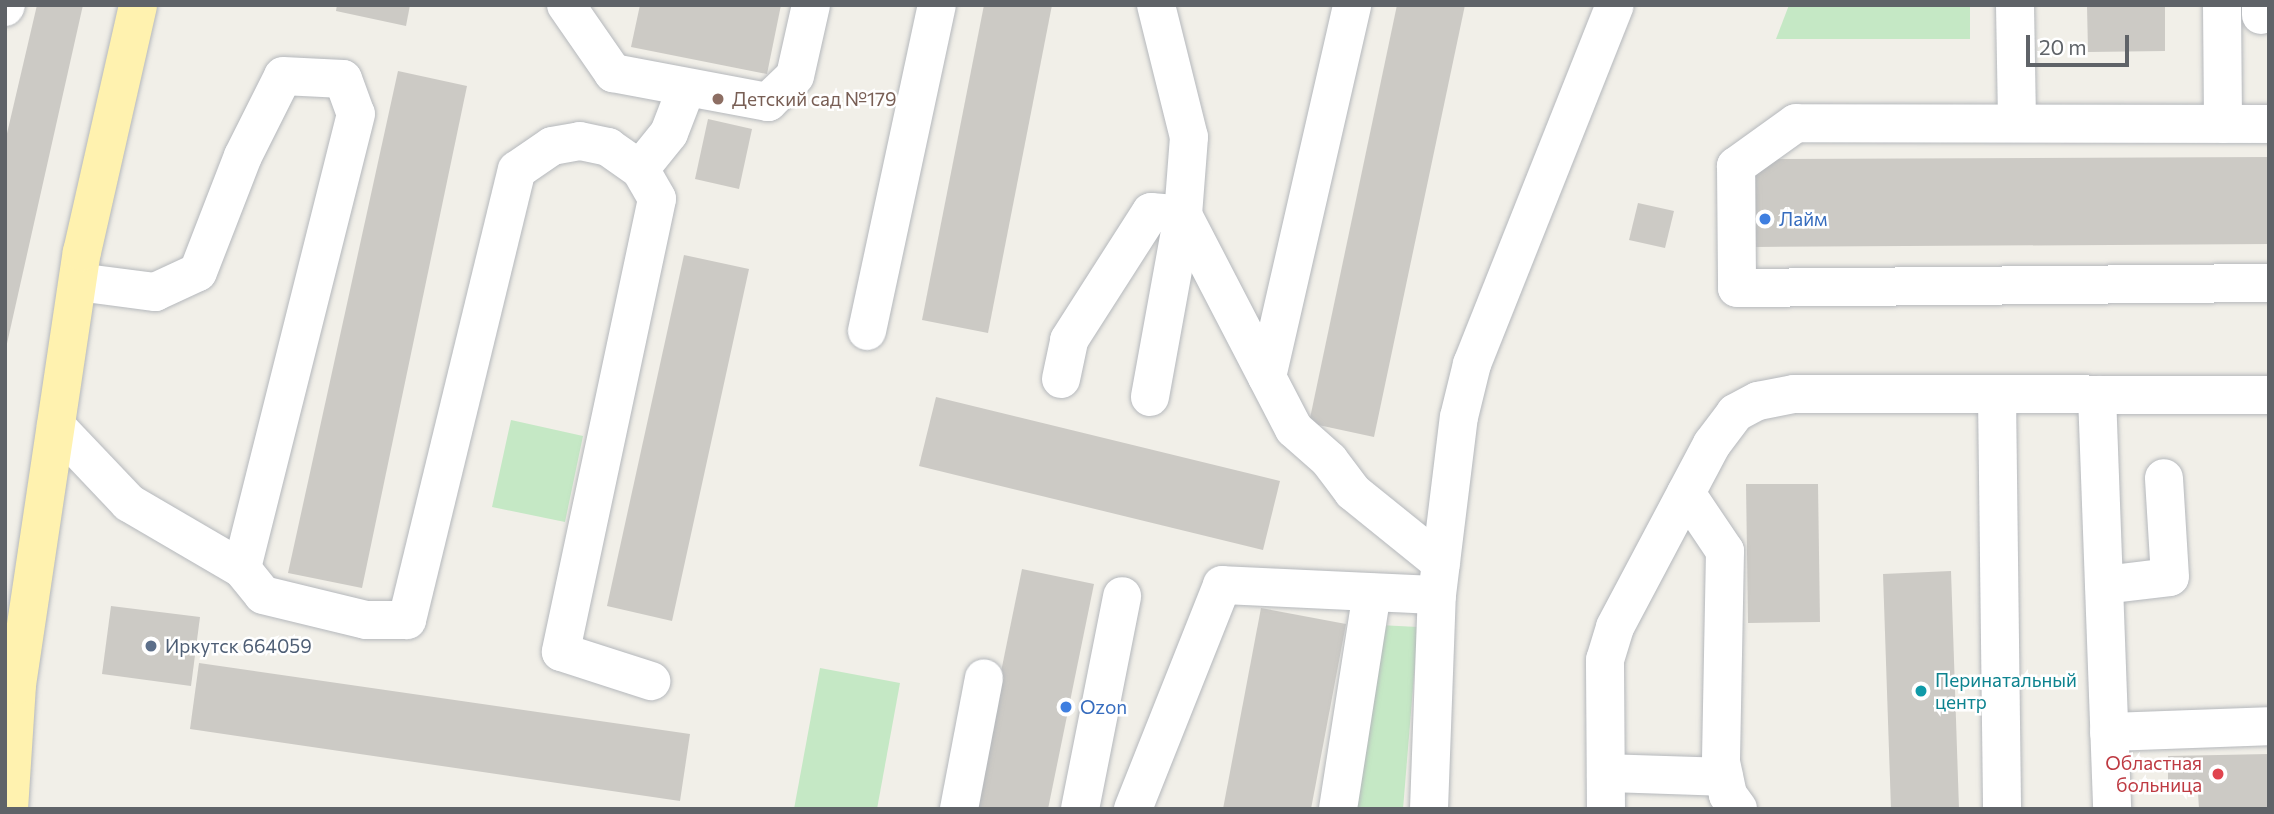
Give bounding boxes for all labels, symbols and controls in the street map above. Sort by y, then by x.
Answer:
scale bar [2029,21,2132,65]
text: 20 m [2039,34,2087,59]
place label: Детский сад №179 [732,88,897,110]
marker: Детский сад №179 [710,91,726,107]
place label: Лайм [1779,208,1828,230]
marker: Лайм [1757,211,1773,227]
place label: Иркутск 664059 [165,635,312,657]
marker: Иркутск 664059 [143,638,159,654]
place label: Перинатальный центр [1935,669,2077,713]
marker: Перинатальный центр [1913,683,1929,699]
place label: Ozon [1080,696,1127,718]
marker: Ozon [1058,699,1074,715]
place label: Областная больница [2105,752,2202,796]
marker: Областная больница [2208,764,2228,784]

